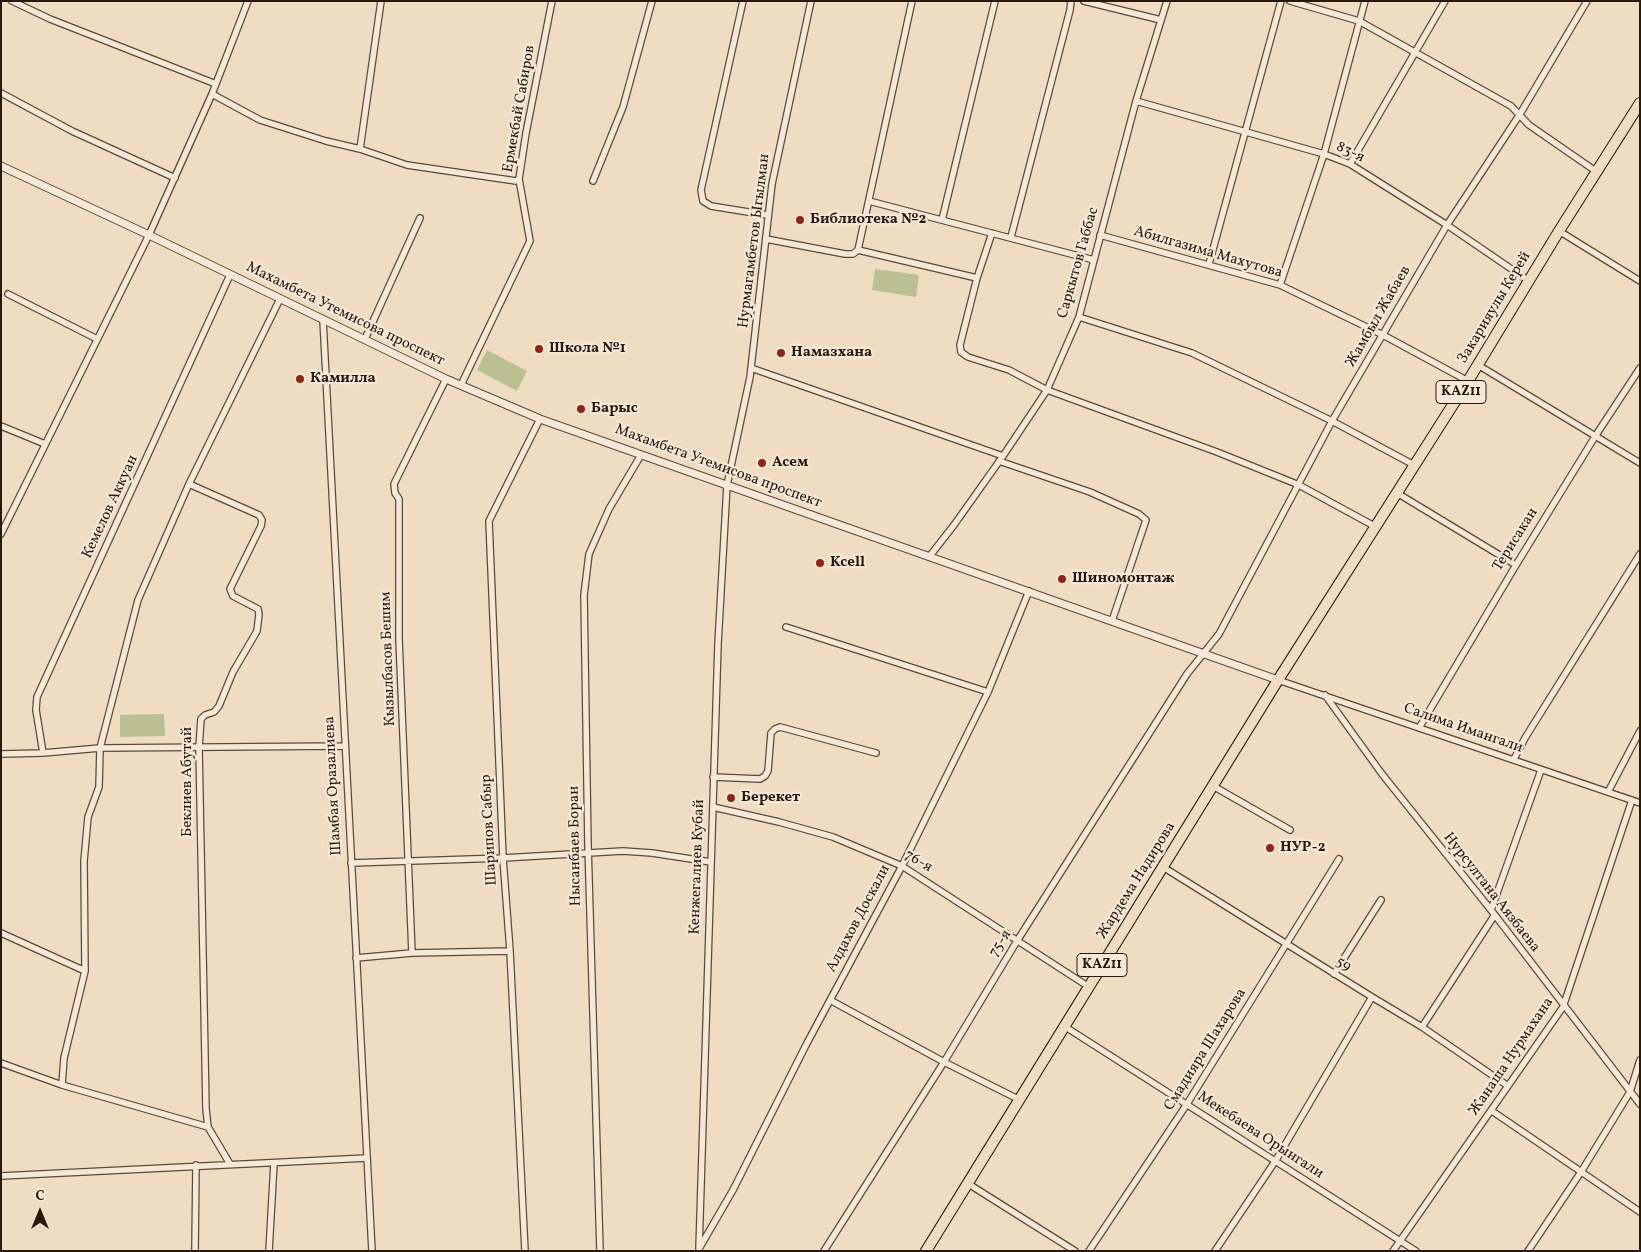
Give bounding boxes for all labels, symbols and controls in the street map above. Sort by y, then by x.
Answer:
street label: Ермекбай Сабиров [500,44,540,174]
street label: 83-я [1333,139,1367,167]
street label: Нурмагамбетов Ыгылман [735,153,775,329]
street label: Саркытов Габбас [1054,205,1104,321]
place label: Библиотека №2 [810,211,926,229]
marker: Библиотека №2 [794,214,806,226]
street label: Абилгазима Махутова [1131,223,1285,283]
street label: Закарияулы Керей [1454,249,1536,367]
street label: Махамбета Утемисова проспект [243,259,447,371]
street label: Жамбыл Жабаев [1343,263,1415,371]
place label: Школа №1 [549,340,626,358]
marker: Школа №1 [533,343,545,355]
place label: Намазхана [791,344,872,362]
marker: Намазхана [775,347,787,359]
place label: Камилла [310,370,376,388]
marker: Камилла [294,373,306,385]
road number: KAZ11 [1436,381,1486,404]
place label: Барыс [591,400,638,418]
marker: Барыс [575,403,587,415]
street label: Махамбета Утемисова проспект [612,421,824,513]
street label: Кемелов Аккуан [79,452,143,562]
place label: Асем [772,454,808,472]
marker: Асем [756,457,768,469]
street label: Терисакан [1489,505,1543,575]
place label: Kcell [830,554,865,572]
marker: Kcell [814,557,826,569]
place label: Шиномонтаж [1072,570,1175,588]
marker: Шиномонтаж [1056,573,1068,585]
street label: Кызылбасов Бешим [378,591,400,727]
street label: Салима Имангали [1401,700,1525,758]
street label: Шамбая Оразалиева [321,716,347,856]
street label: Беклиев Абутай [179,727,197,837]
street label: Шарипов Сабыр [478,774,502,886]
street label: Нысанбаев Боран [566,785,586,907]
place label: Берекет [741,789,800,807]
marker: Берекет [725,792,737,804]
street label: Кенжегалиев Кубай [687,799,709,935]
street label: Жардема Надирова [1094,819,1180,943]
street label: Нурсултана Аязбаева [1439,830,1543,956]
place label: НУР-2 [1280,839,1326,857]
marker: НУР-2 [1264,842,1276,854]
street label: 76-я [901,847,935,877]
street label: Алдахов Доскали [823,862,895,976]
street label: 75-я [986,927,1016,961]
street label: 59 [1332,953,1354,977]
road number: KAZ11 [1077,954,1127,976]
street label: Смадияра Шахарова [1161,985,1251,1115]
street label: Жанаша Нурмахана [1466,995,1558,1119]
street label: Мекебаева Орынгали [1194,1088,1326,1184]
north arrow [15,1187,65,1237]
text: С [35,1187,45,1206]

